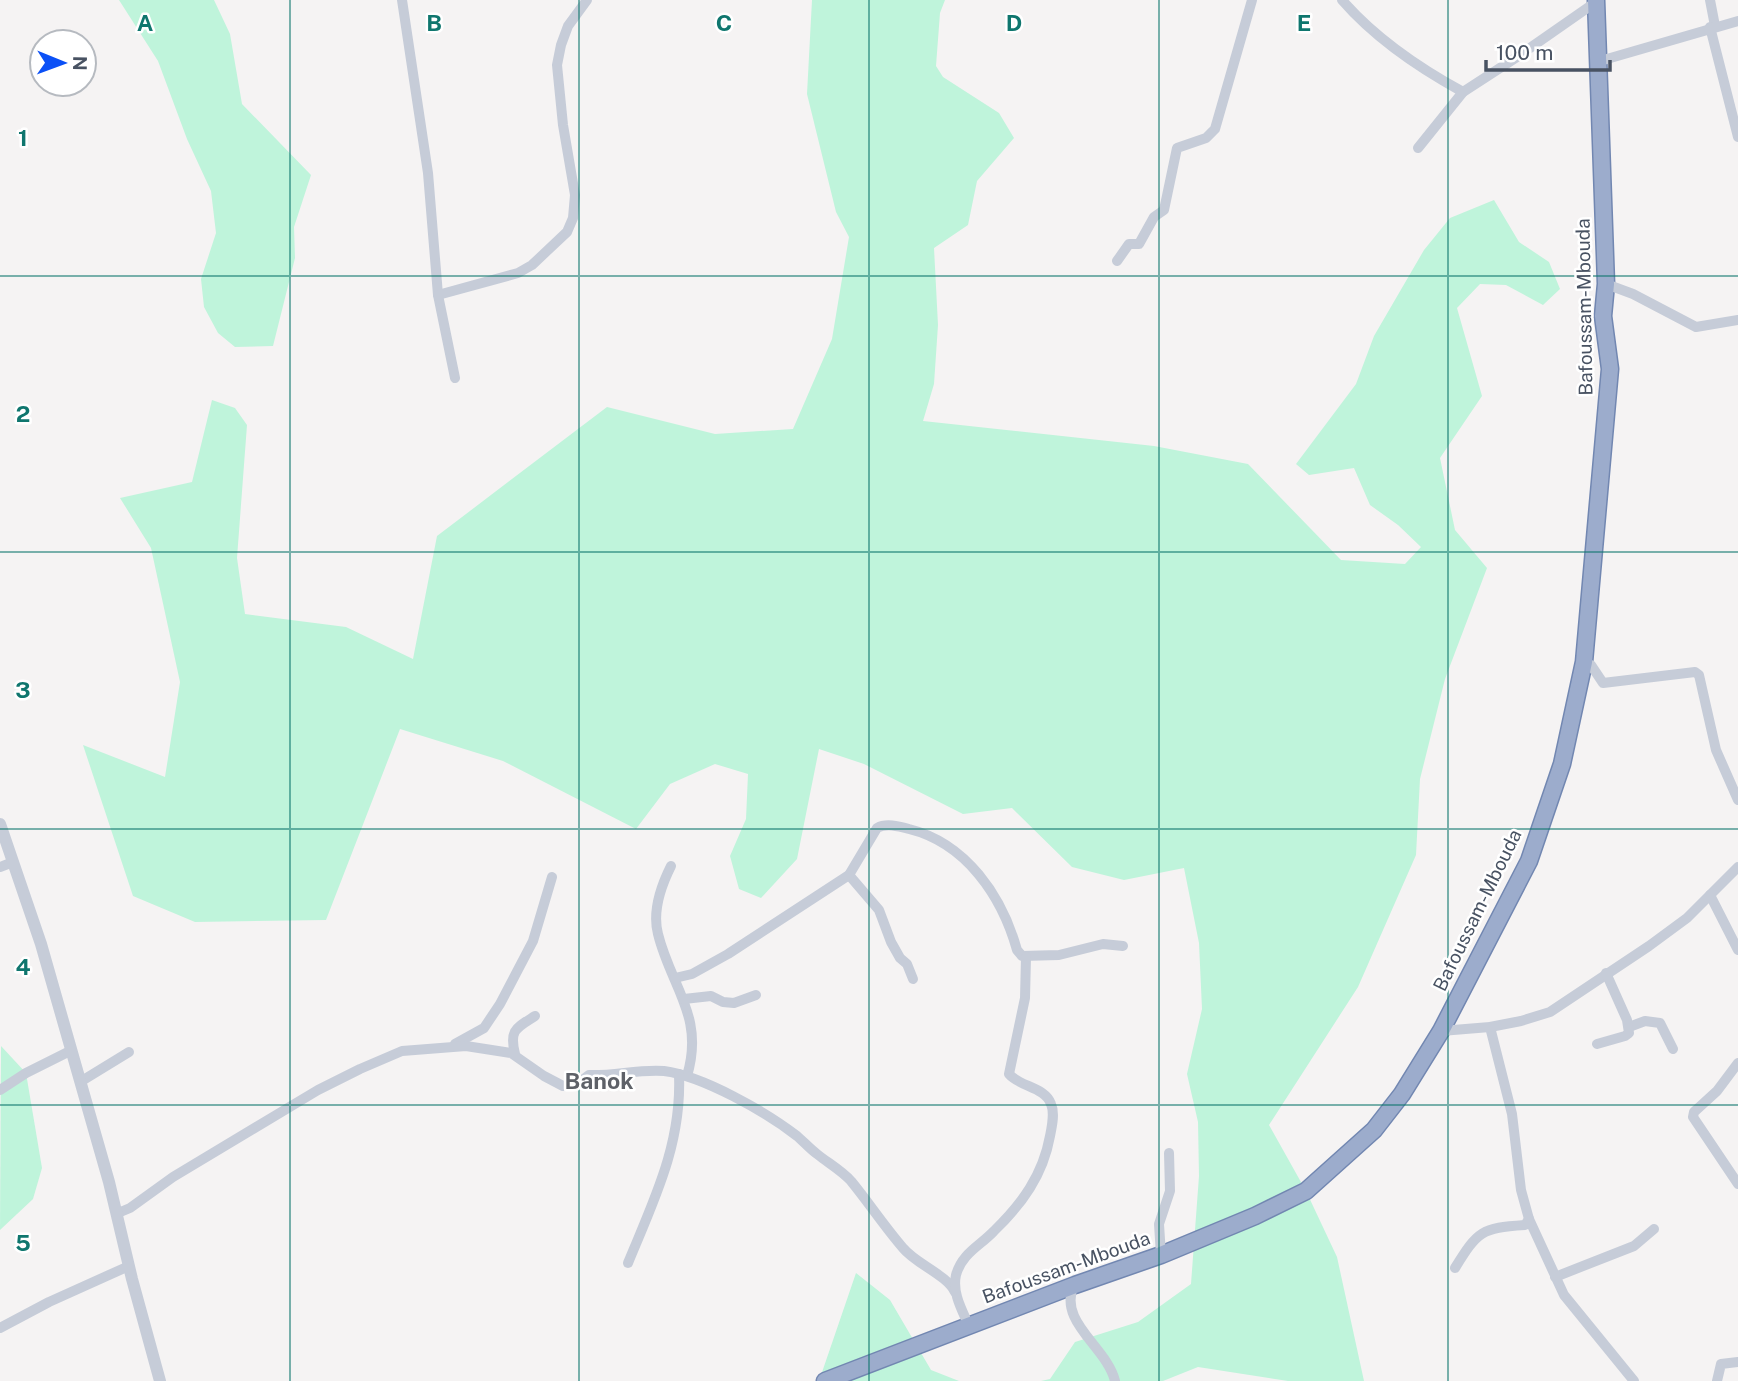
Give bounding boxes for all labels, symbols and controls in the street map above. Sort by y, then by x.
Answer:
text: A [137,9,154,36]
text: B [426,9,442,36]
text: C [716,9,732,36]
text: D [1006,9,1022,36]
text: E [1297,9,1311,36]
north arrow [28,28,98,98]
scale bar [1486,28,1610,72]
text: 100 m [1496,40,1553,65]
text: N [69,56,91,71]
text: 1 [18,124,28,151]
street label: Bafoussam-Mbouda [1571,218,1597,396]
text: 2 [16,400,30,427]
text: 3 [15,676,31,703]
street label: Bafoussam-Mbouda [1428,826,1526,994]
text: 4 [15,953,31,980]
district label: Banok [565,1067,633,1094]
street label: Bafoussam-Mbouda [979,1226,1153,1308]
text: 5 [15,1229,31,1256]

